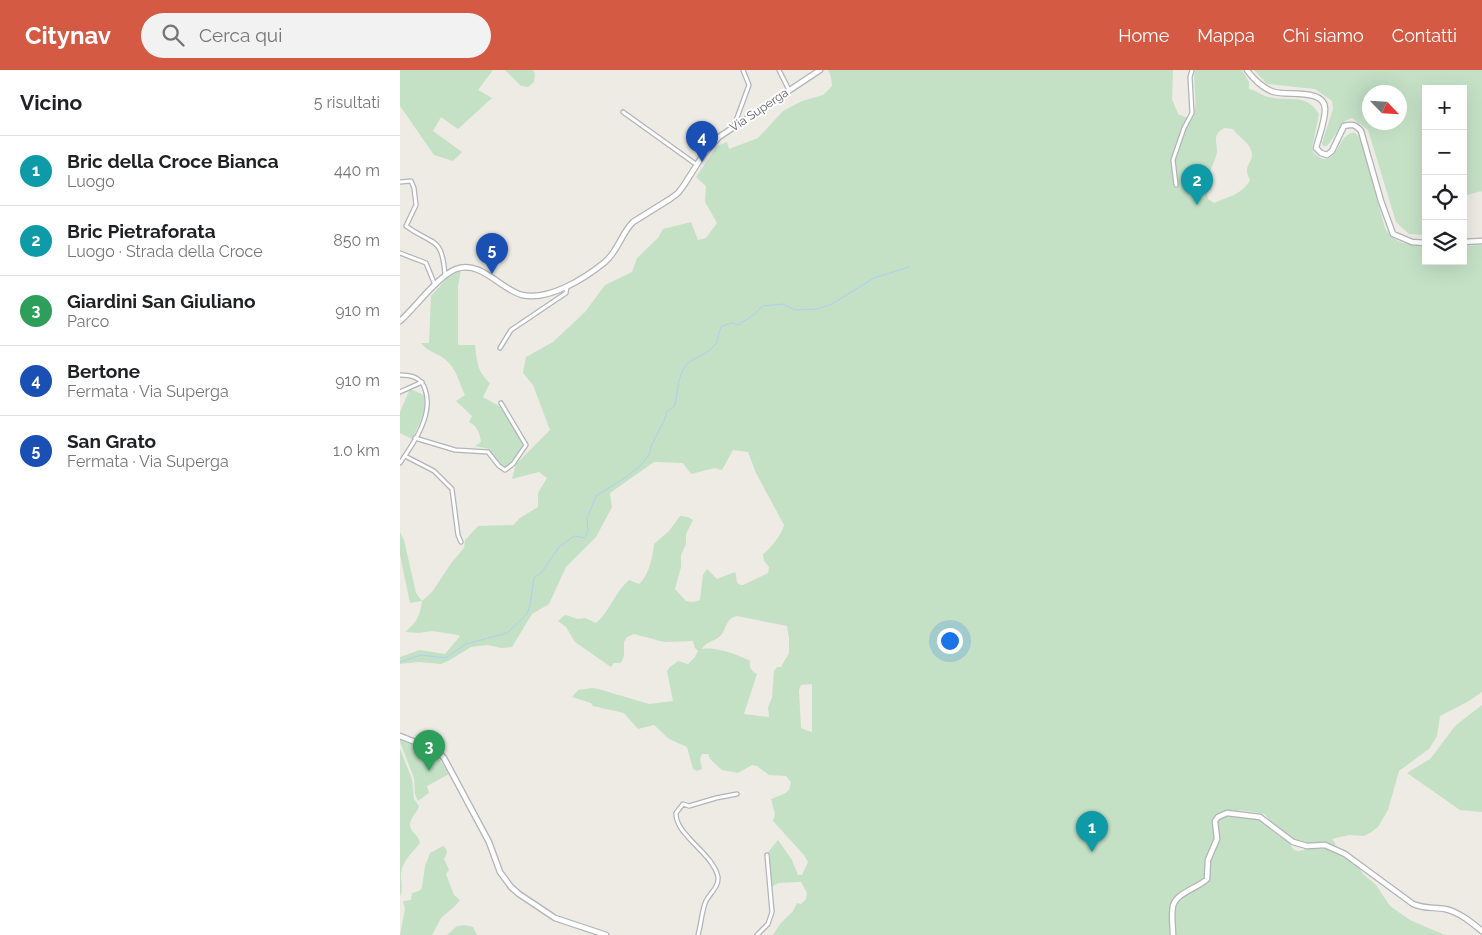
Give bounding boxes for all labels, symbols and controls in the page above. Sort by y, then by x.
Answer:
search box [141,13,491,58]
text: Citynav [25,21,111,50]
icon: search [159,21,187,49]
text: Cerca qui [199,24,282,46]
text: Home [1118,25,1169,46]
text: Mappa [1197,25,1255,46]
text: Chi siamo [1283,25,1364,46]
text: Contatti [1392,25,1457,46]
street label: Via Superga [727,85,791,135]
north arrow [1362,85,1407,130]
map controls [1422,85,1467,265]
button: + [1422,85,1467,130]
text: Vicino [20,90,82,115]
text: 5 risultati [314,93,380,112]
pin: 4 [686,121,718,162]
button: − [1422,130,1467,175]
text: Bric della Croce Bianca [67,150,279,172]
text: 1 [32,161,40,180]
text: 440 m [334,161,380,180]
pin: 2 [1181,164,1213,205]
text: Luogo [67,172,115,191]
button: locate [1422,175,1467,220]
text: Bric Pietraforata [67,220,216,242]
button: layers [1422,220,1467,265]
text: 2 [31,231,41,250]
text: 850 m [333,231,380,250]
pin: 5 [476,233,508,274]
text: Luogo · Strada della Croce [67,242,263,261]
text: Giardini San Giuliano [67,290,255,312]
text: 3 [32,301,40,320]
text: 910 m [335,301,380,320]
text: Parco [67,312,109,331]
text: Bertone [67,360,140,382]
text: 4 [31,371,41,390]
text: 910 m [335,371,380,390]
text: Fermata · Via Superga [67,382,229,401]
text: San Grato [67,430,156,452]
text: 5 [32,441,40,460]
text: 1.0 km [333,441,380,460]
text: Fermata · Via Superga [67,452,229,471]
your location [937,628,963,654]
pin: 3 [413,730,445,771]
pin: 1 [1076,811,1108,852]

